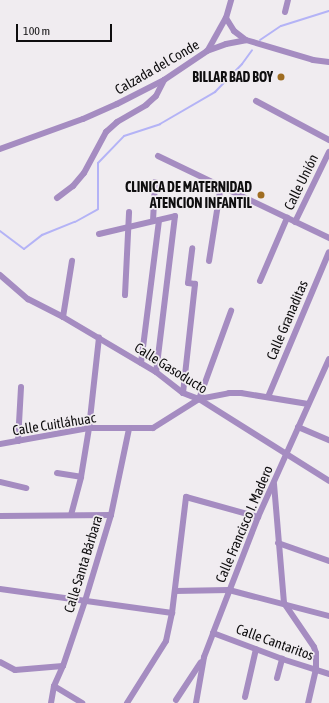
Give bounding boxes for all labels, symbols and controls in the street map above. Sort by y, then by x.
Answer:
scale bar [18,16,114,42]
text: 100 m [23,24,50,38]
street label: Calzada del Conde [112,36,202,98]
place label: BILLAR BAD BOY [192,69,273,85]
marker: BILLAR BAD BOY [276,72,286,82]
street label: Calle Unión [280,151,322,213]
place label: CLINICA DE MATERNIDAD ATENCION INFANTIL [125,179,252,212]
marker: CLINICA DE MATERNIDAD ATENCION INFANTIL [255,189,267,201]
street label: Calle Granaditas [263,278,311,362]
street label: Calle Gasoducto [131,339,211,397]
street label: Calle Cuitláhuac [11,409,97,439]
street label: Calle Francisco I. Madero [212,463,276,585]
street label: Calle Santa Bárbara [60,513,106,615]
street label: Calle Cantaritos [234,620,316,664]

